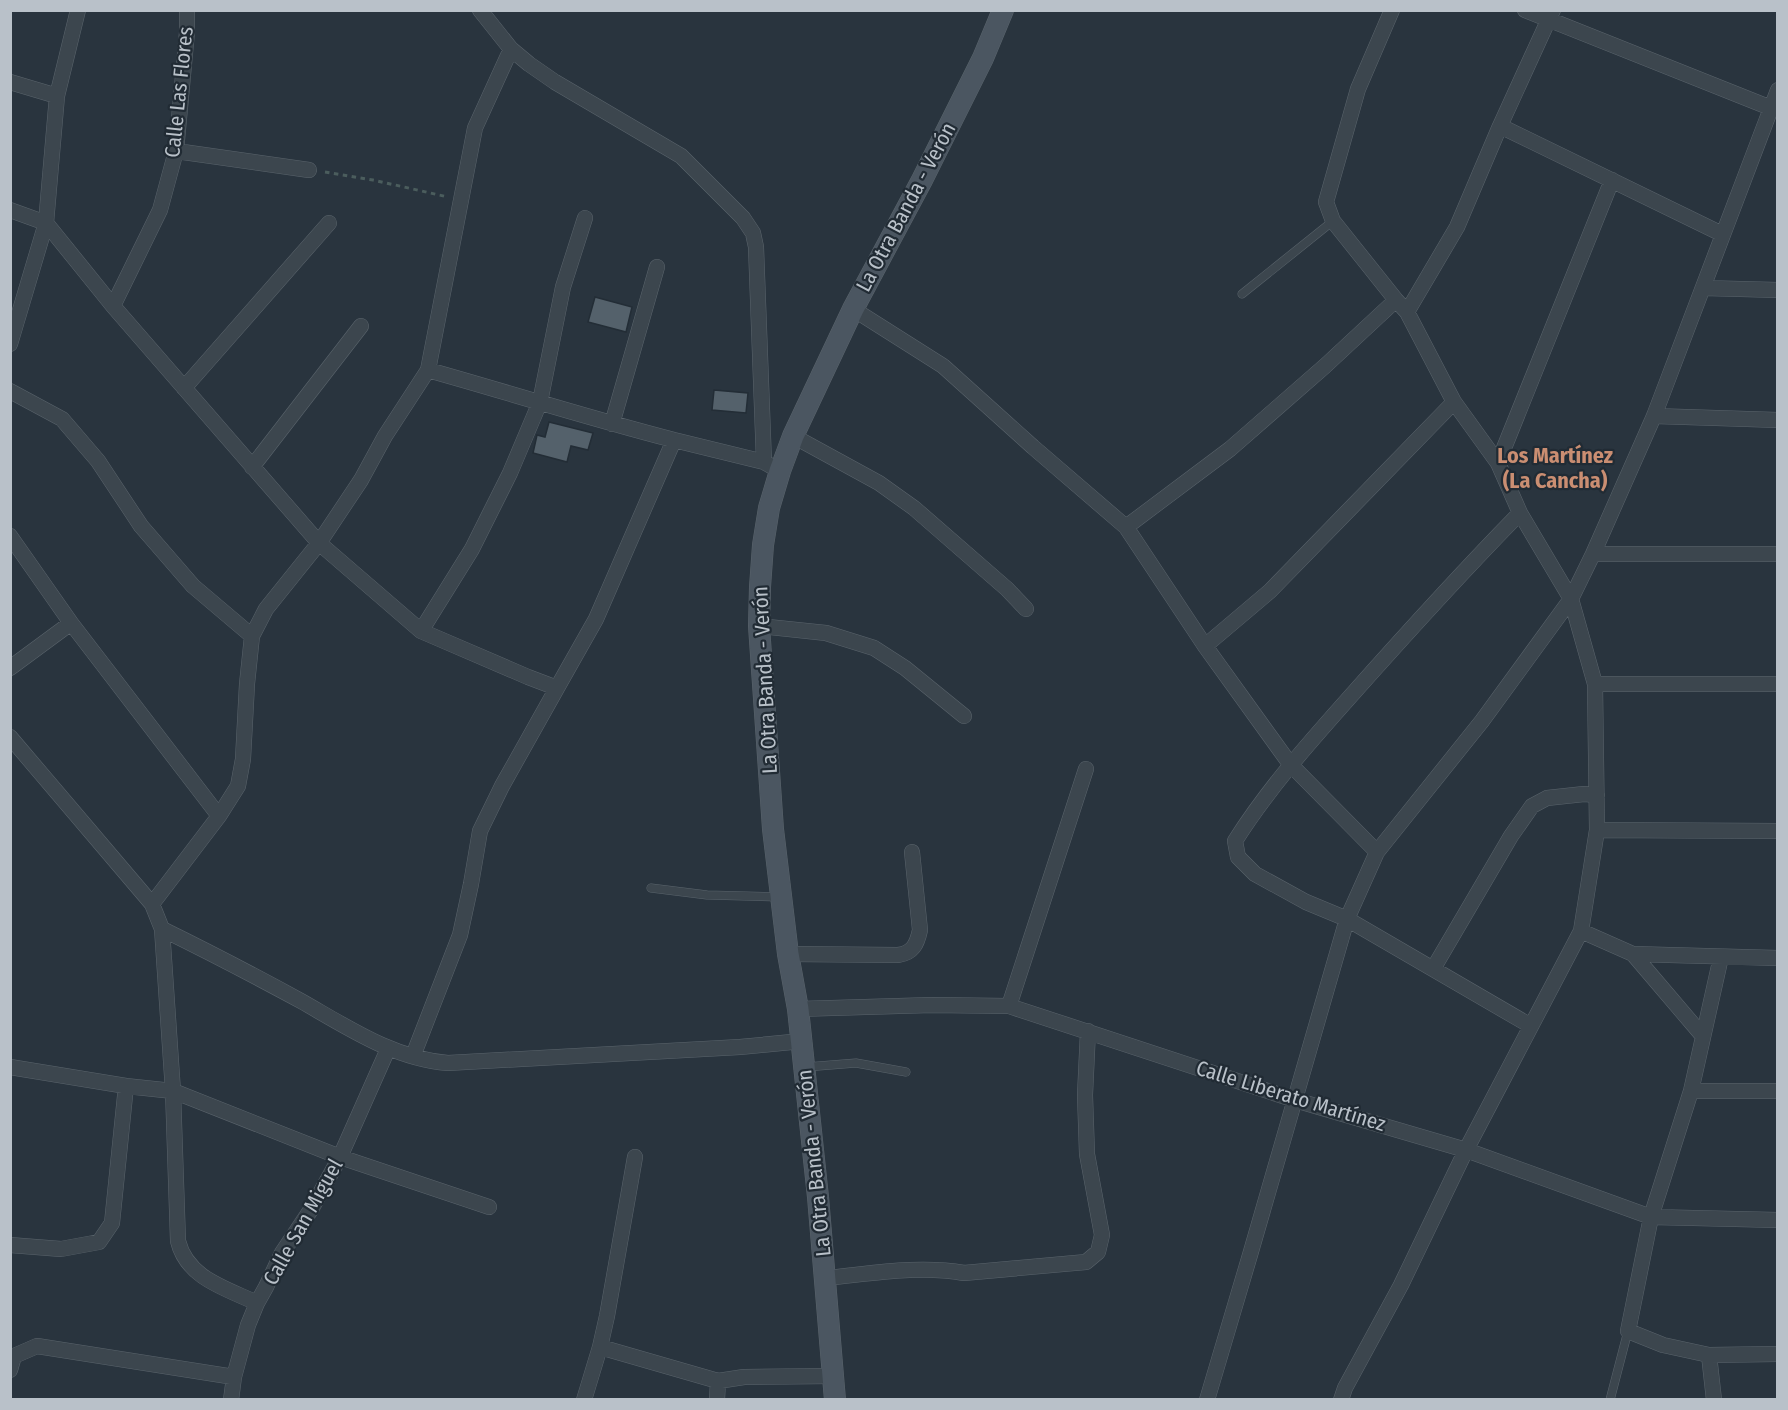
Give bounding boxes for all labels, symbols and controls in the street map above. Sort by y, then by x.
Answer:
street label: Calle Las Flores [159,25,199,159]
street label: La Otra Banda - Verón [850,118,962,296]
district label: Los Martínez (La Cancha) [1497,442,1613,494]
street label: La Otra Banda - Verón [747,586,783,774]
street label: Calle Liberato Martínez [1193,1055,1389,1137]
street label: La Otra Banda - Verón [791,1068,837,1258]
street label: Calle San Miguel [258,1154,349,1290]

